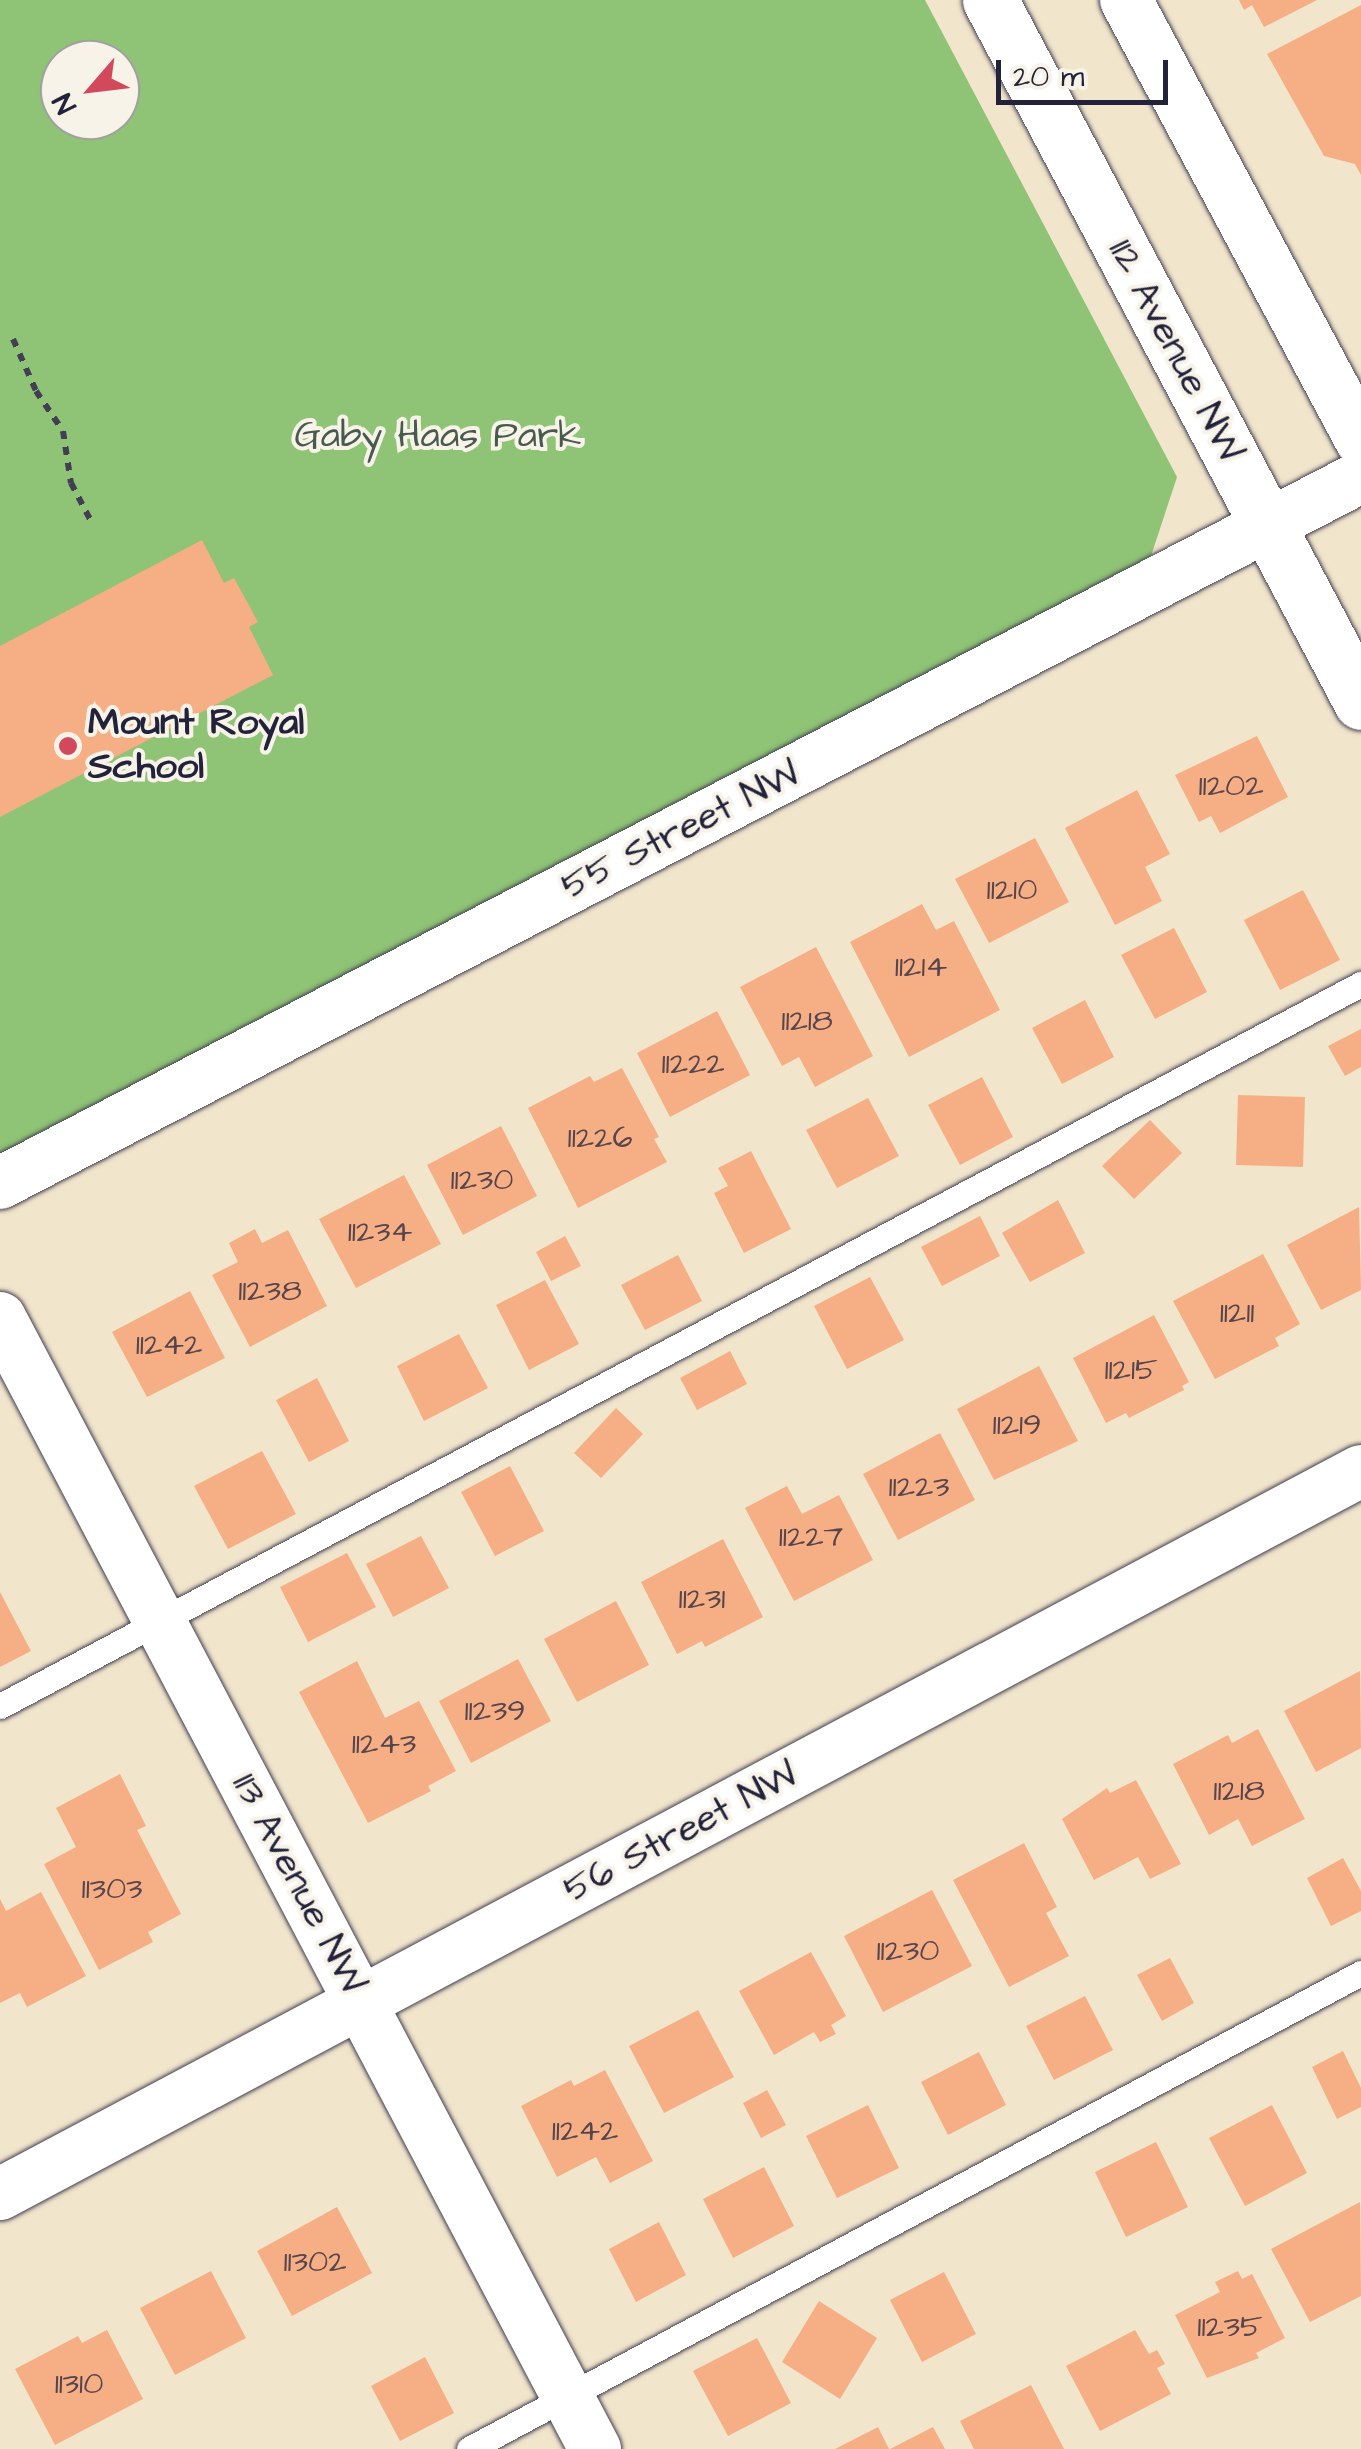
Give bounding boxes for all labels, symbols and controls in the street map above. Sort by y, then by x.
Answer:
north arrow [40,40,140,140]
scale bar [1001,40,1174,102]
text: 20 m [1013,56,1084,98]
text: N [43,86,86,120]
street label: 112 Avenue NW [1097,232,1253,470]
park label: Gaby Haas Park [295,414,581,460]
place label: Mount Royal School [88,701,304,791]
marker: Mount Royal School [57,735,79,757]
street label: 55 Street NW [554,751,808,911]
house number: 11202 [1198,767,1264,805]
house number: 11210 [987,871,1037,909]
house number: 11214 [895,948,947,986]
house number: 11218 [781,1002,833,1040]
house number: 11222 [661,1045,725,1083]
house number: 11226 [568,1119,632,1157]
house number: 11230 [451,1161,513,1199]
house number: 11234 [348,1213,412,1251]
house number: 11238 [238,1272,302,1310]
house number: 11211 [1220,1294,1254,1332]
house number: 11242 [136,1326,202,1364]
house number: 11215 [1104,1351,1158,1389]
house number: 11219 [993,1406,1041,1444]
house number: 11223 [888,1468,950,1506]
house number: 11227 [779,1518,843,1556]
house number: 11231 [679,1580,725,1618]
house number: 11239 [464,1692,526,1730]
house number: 11243 [352,1725,416,1763]
street label: 56 Street NW [556,1752,806,1914]
street label: 113 Avenue NW [221,1766,375,2002]
house number: 11218 [1213,1772,1265,1810]
house number: 11303 [82,1870,142,1908]
house number: 11230 [877,1932,939,1970]
house number: 11242 [552,2112,618,2150]
house number: 11302 [284,2243,346,2281]
house number: 11235 [1197,2308,1263,2346]
house number: 11310 [55,2365,103,2403]

